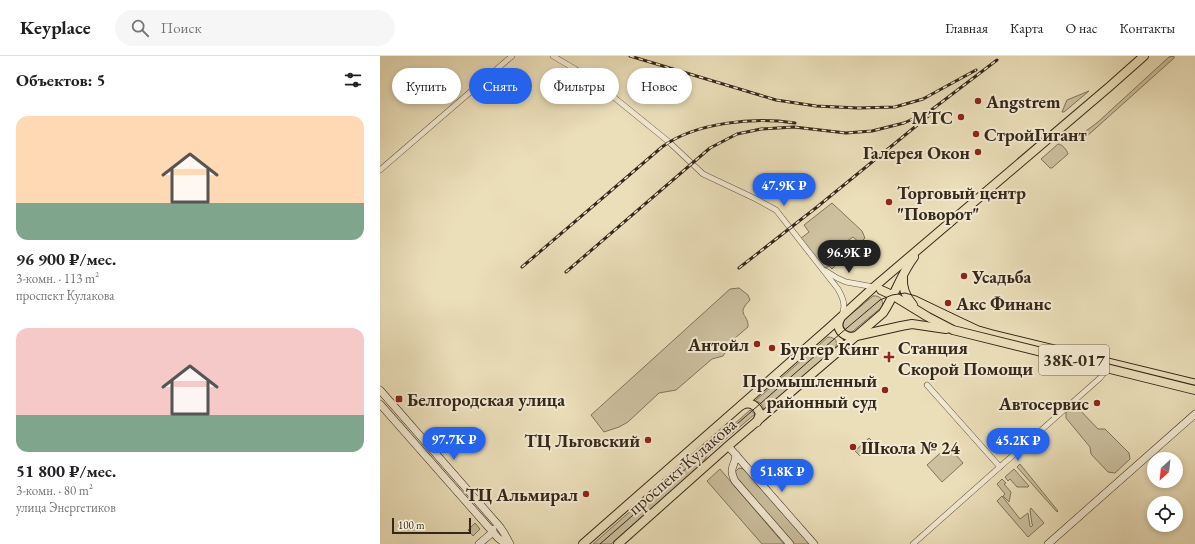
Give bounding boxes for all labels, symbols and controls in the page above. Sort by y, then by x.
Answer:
search box [115,10,395,46]
text: Keyplace [20,15,91,40]
icon: search [129,17,151,39]
text: Поиск [161,18,202,37]
text: Главная [945,19,988,37]
text: Карта [1010,19,1043,37]
text: О нас [1065,19,1097,37]
text: Контакты [1119,19,1175,37]
chip: Купить [392,68,461,104]
chip: Снять [469,68,532,104]
chip: Фильтры [540,68,619,104]
chip: Новое [627,68,692,104]
text: Объектов: 5 [16,69,106,91]
icon: filters [342,69,364,91]
place label: Angstrem [985,90,1061,113]
marker: Angstrem [973,96,983,106]
place label: МТС [912,106,953,129]
marker: МТС [956,112,966,122]
place label: СтройГигант [984,123,1087,146]
marker: СтройГигант [971,129,981,139]
place label: Галерея Окон [863,141,971,164]
icon: home [154,142,226,214]
marker: Галерея Окон [973,147,983,157]
pin: 47.9K ₽ [747,173,821,207]
text: 47.9K ₽ [762,177,806,194]
place label: Торговый центр "Поворот" [897,181,1026,225]
marker: Торговый центр "Поворот" [884,197,894,207]
pin: 96.9K ₽ [812,240,886,274]
text: 96.9K ₽ [827,244,871,261]
text: 96 900 ₽/мес. [16,248,116,270]
place label: Усадьба [971,265,1032,288]
text: 3-комн. · 113 m² [16,270,99,287]
marker: Усадьба [959,271,969,281]
text: проспект Кулакова [16,287,115,304]
place label: Акс Финанс [955,292,1052,315]
marker: Акс Финанс [943,298,953,308]
place label: Антойл [687,333,749,356]
place label: Станция Скорой Помощи [898,336,1034,380]
place label: Бургер Кинг [780,337,879,360]
marker: Антойл [752,339,762,349]
marker: Бургер Кинг [767,343,777,353]
road number: 38К-017 [1039,345,1109,375]
marker: Станция Скорой Помощи [883,351,895,363]
icon: home [154,354,226,426]
place label: Промышленный районный суд [742,369,877,413]
marker: Промышленный районный суд [880,385,890,395]
place label: Белгородская улица [407,388,565,411]
place label: Автосервис [998,392,1090,415]
marker: Белгородская улица [394,394,404,404]
marker: Автосервис [1092,398,1102,408]
street label: проспект Кулакова [623,412,742,519]
pin: 97.7K ₽ [417,427,491,461]
pin: 45.2K ₽ [981,428,1055,462]
place label: ТЦ Льговский [524,429,640,452]
text: 97.7K ₽ [432,431,476,448]
text: 45.2K ₽ [996,432,1040,449]
marker: ТЦ Льговский [643,435,653,445]
place label: Школа № 24 [861,436,960,459]
marker: Школа № 24 [848,442,858,452]
north arrow [1147,452,1183,488]
map controls [1147,452,1183,532]
pin: 51.8K ₽ [745,459,819,493]
text: 51 800 ₽/мес. [16,460,116,482]
text: 51.8K ₽ [760,463,804,480]
text: 3-комн. · 80 m² [16,482,93,499]
place label: ТЦ Альмирал [465,483,578,506]
marker: ТЦ Альмирал [581,489,591,499]
button: locate [1147,496,1183,532]
text: улица Энергетиков [16,499,116,516]
scale bar [392,516,471,535]
text: 100 m [398,518,425,532]

